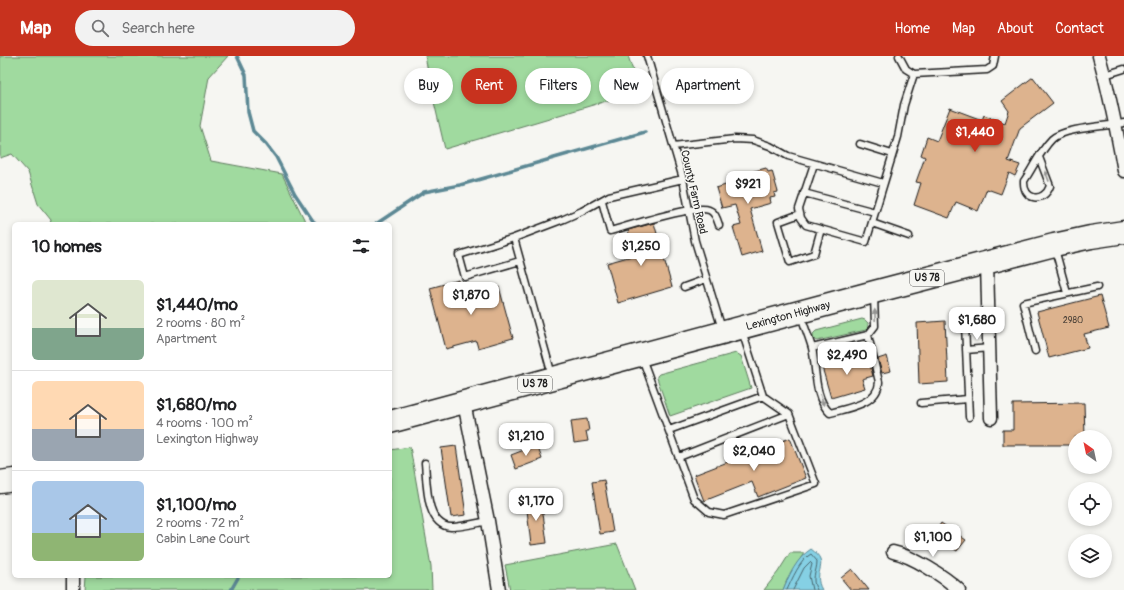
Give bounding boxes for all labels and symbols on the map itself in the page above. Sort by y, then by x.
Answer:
pin: $1,440 [942,119,1008,153]
street label: County Farm Road [678,149,710,235]
one-way arrow [1043,170,1049,182]
pin: $921 [724,171,772,205]
pin: $1,250 [608,233,674,267]
road number: US 78 [910,270,944,286]
pin: $1,870 [438,282,504,316]
street label: Lexington Highway [744,298,832,333]
pin: $1,680 [944,307,1010,341]
one-way arrow [872,308,878,321]
house number: 2980 [1063,315,1083,326]
pin: $2,490 [814,342,880,376]
road number: US 78 [518,376,552,392]
one-way arrow [819,394,825,406]
pin: $1,210 [493,423,559,457]
north arrow [1068,430,1112,474]
pin: $2,040 [721,438,787,472]
pin: $1,170 [503,488,569,522]
pin: $1,100 [900,524,966,558]

